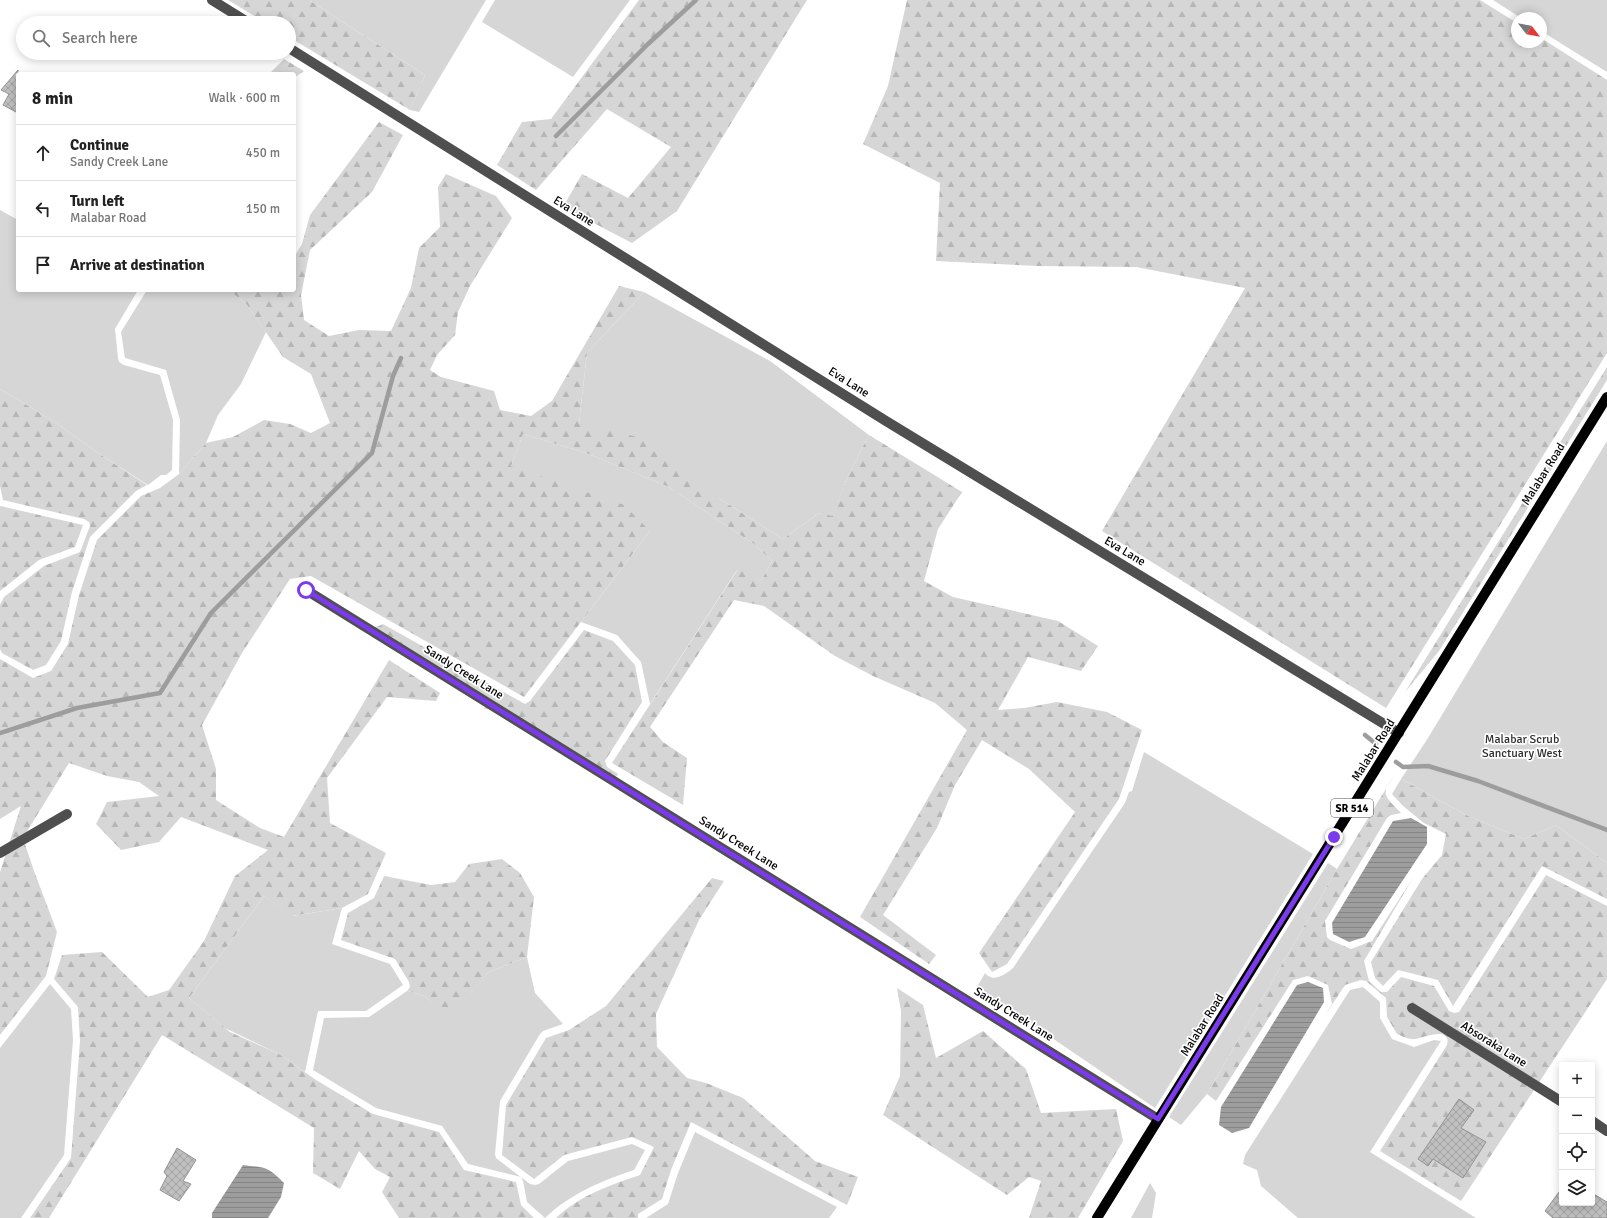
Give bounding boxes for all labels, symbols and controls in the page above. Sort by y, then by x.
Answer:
north arrow [1511,12,1547,48]
search box [16,16,296,60]
icon: search [30,27,52,49]
text: Search here [62,29,138,47]
text: 8 min [32,88,73,109]
text: Walk · 600 m [209,90,280,106]
text: Continue [70,136,129,154]
icon: ahead [32,142,54,164]
text: 450 m [246,145,280,161]
text: Sandy Creek Lane [70,154,168,170]
text: Turn left [70,192,124,210]
street label: Eva Lane [550,193,597,230]
icon: left [32,198,54,220]
text: 150 m [246,201,280,217]
text: Malabar Road [70,210,146,226]
icon: arrive [32,254,54,276]
text: Arrive at destination [70,256,205,274]
street label: Eva Lane [825,364,872,401]
street label: Malabar Road [1518,440,1568,508]
street label: Eva Lane [1101,533,1148,570]
route start [297,581,315,599]
street label: Sandy Creek Lane [421,642,506,703]
street label: Malabar Road [1348,716,1398,784]
park label: Malabar Scrub Sanctuary West [1482,732,1562,761]
road number: SR 514 [1331,799,1373,817]
street label: Sandy Creek Lane [696,813,781,874]
route end [1325,828,1343,846]
street label: Sandy Creek Lane [971,984,1056,1045]
street label: Malabar Road [1177,991,1227,1059]
street label: Absoraka Lane [1458,1018,1530,1071]
map controls [1559,1062,1595,1206]
button: + [1559,1062,1595,1098]
button: − [1559,1098,1595,1134]
button: locate [1559,1134,1595,1170]
button: layers [1559,1170,1595,1206]

